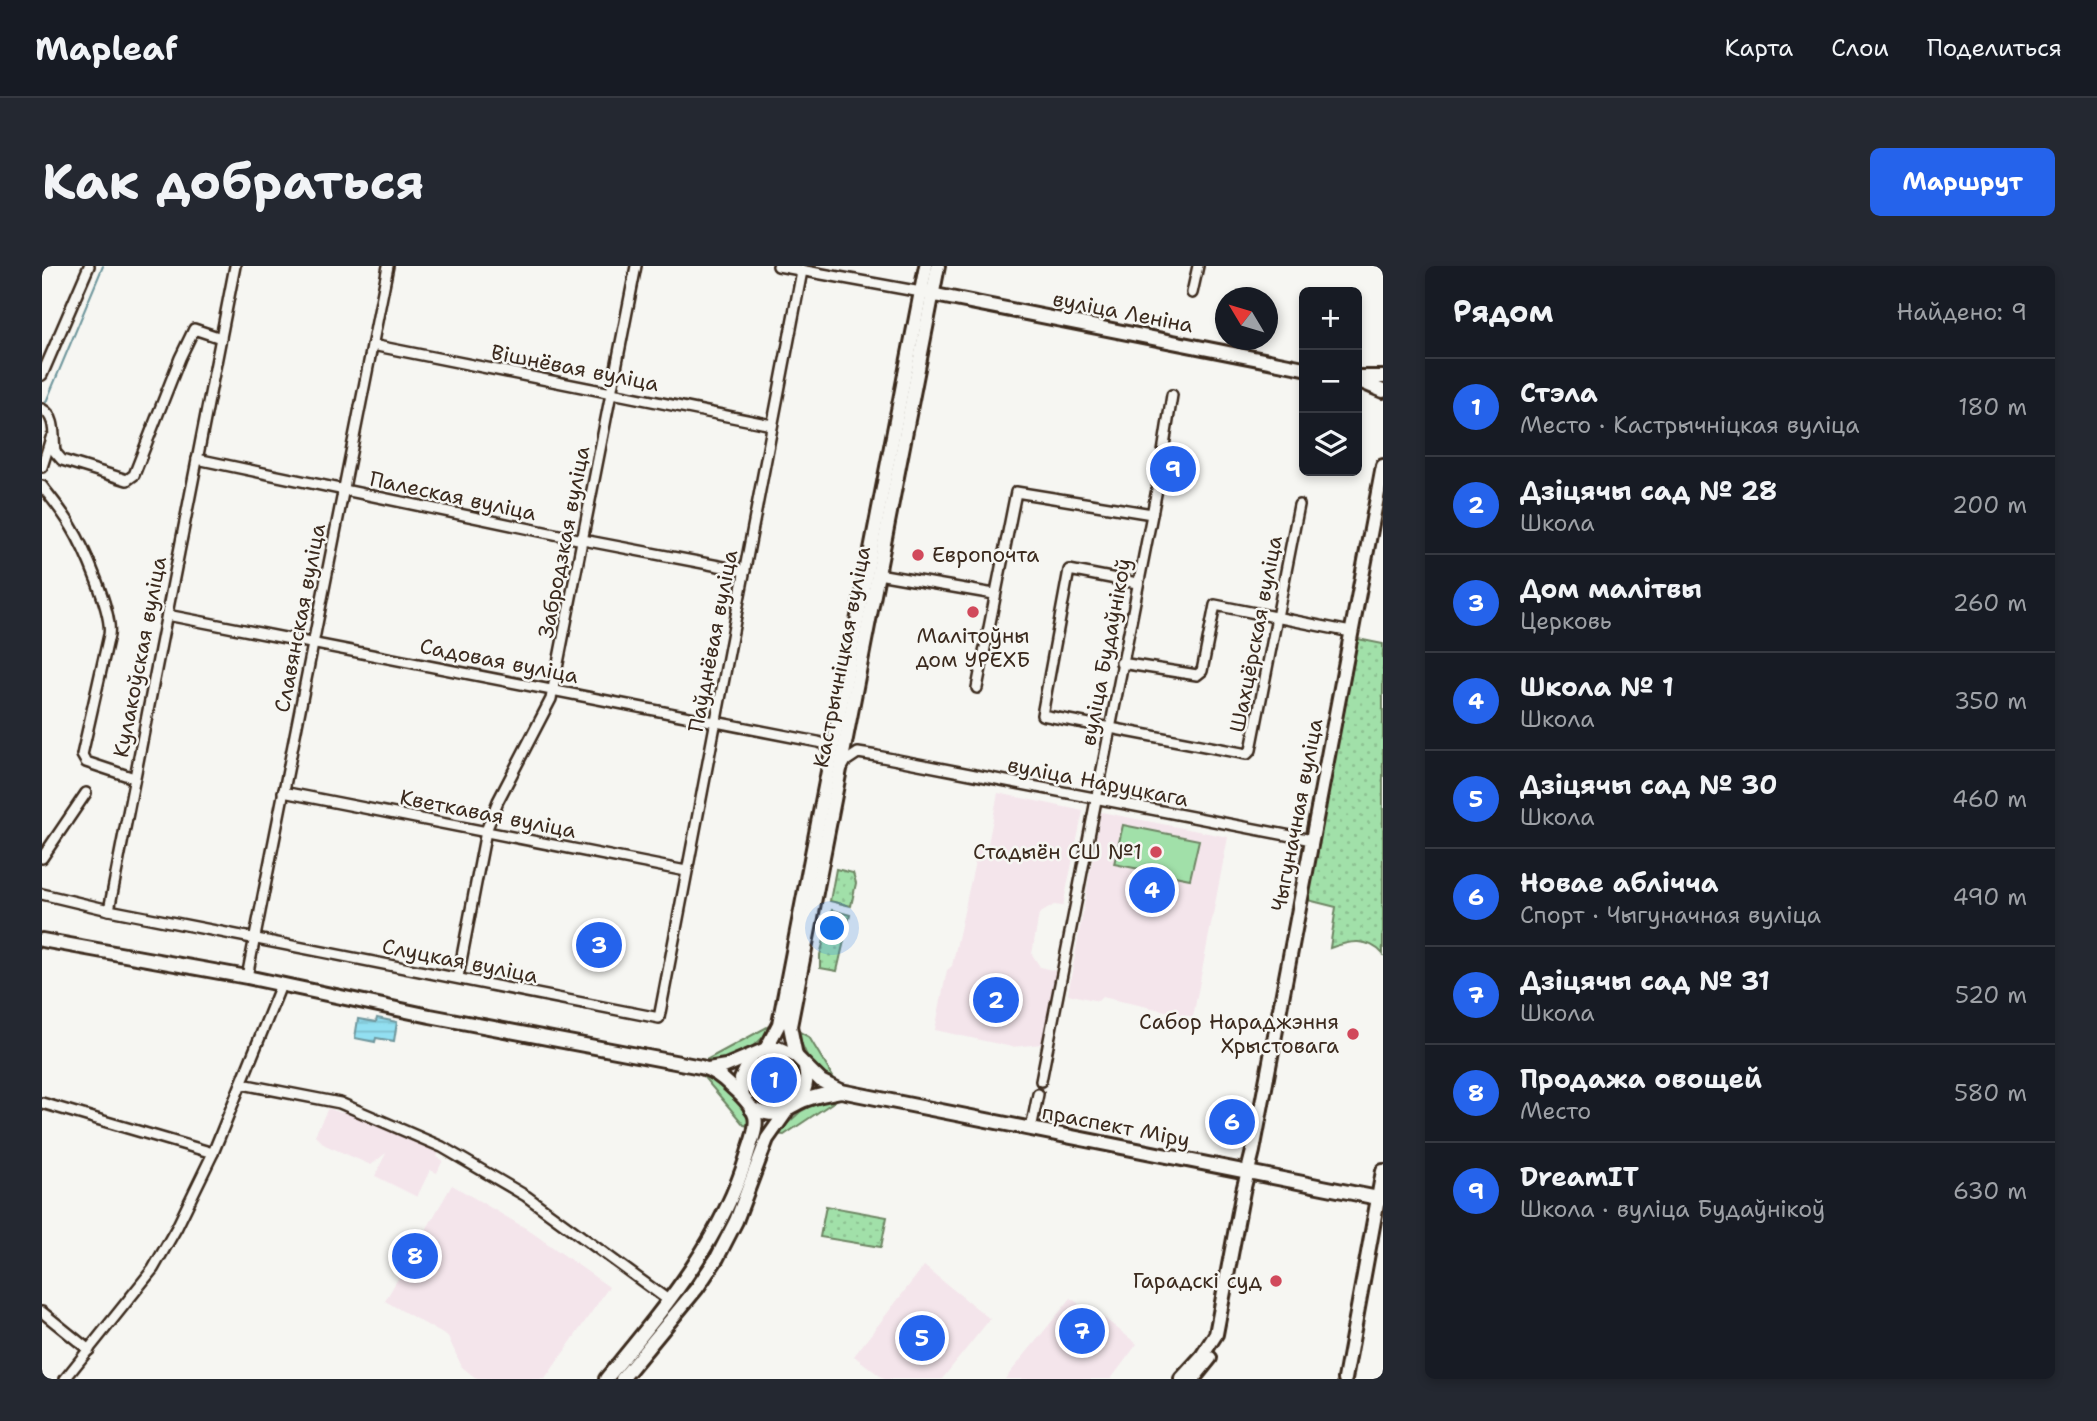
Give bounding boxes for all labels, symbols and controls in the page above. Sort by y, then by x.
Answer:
text: Mapleaf [35,26,178,71]
text: Карта [1725,32,1793,64]
text: Слои [1831,32,1889,64]
text: Поделиться [1927,32,2062,64]
button: Маршрут [1870,148,2055,216]
text: Как добраться [42,149,424,215]
street label: вуліца Леніна [1050,285,1196,339]
north arrow [1215,287,1278,350]
map controls [1299,287,1362,476]
button: + [1299,287,1362,350]
text: Рядом [1453,291,1553,332]
text: Найдено: 9 [1897,297,2027,327]
street label: Вішнёвая вуліца [489,338,661,398]
button: − [1299,350,1362,413]
text: Стэла [1520,375,1598,410]
text: 1 [1471,392,1481,422]
text: 180 m [1958,392,2027,422]
text: Место · Кастрычніцкая вуліца [1520,410,1860,440]
button: layers [1299,413,1362,476]
pin: 9 [1150,443,1196,495]
street label: Забродзкая вуліца [532,444,596,640]
street label: Палеская вуліца [367,465,539,527]
text: Дзіцячы сад № 28 [1520,473,1777,508]
text: 2 [1468,490,1484,520]
text: 200 m [1952,490,2027,520]
text: Школа [1520,508,1595,538]
street label: Славянская вуліца [268,521,332,715]
street label: Шахцёрская вуліца [1223,533,1289,735]
place label: Европочта [932,541,1039,569]
street label: Кастрычніцкая вуліца [807,544,877,770]
street label: Паўднёвая вуліца [682,547,744,735]
marker: Европочта [910,547,926,563]
street label: Кулакоўская вуліца [107,554,173,760]
street label: вуліца Будаўнікоў [1074,556,1138,748]
text: Дом малітвы [1520,571,1702,606]
text: 3 [1468,588,1484,618]
text: 260 m [1953,588,2027,618]
marker: Малітоўны дом УРЕХБ [965,604,981,620]
text: Церковь [1520,606,1612,636]
place label: Малітоўны дом УРЕХБ [916,622,1030,674]
street label: Садовая вуліца [417,632,581,690]
text: Школа № 1 [1520,669,1674,704]
text: 4 [1468,686,1484,716]
text: 350 m [1954,686,2027,716]
text: Школа [1520,704,1595,734]
street label: Чыгуначная вуліца [1265,716,1329,914]
street label: вуліца Наруцкага [1005,751,1191,813]
text: Дзіцячы сад № 30 [1520,767,1777,802]
street label: Кветкавая вуліца [397,783,579,845]
text: 5 [1469,784,1483,814]
text: 460 m [1952,784,2027,814]
text: Школа [1520,802,1595,832]
place label: Стадыён СШ №1 [973,838,1142,866]
marker: Стадыён СШ №1 [1148,844,1164,860]
pin: 4 [1129,864,1175,916]
text: Новае аблічча [1520,865,1719,900]
text: 6 [1468,882,1484,912]
text: 490 m [1952,882,2027,912]
text: Спорт · Чыгуначная вуліца [1520,900,1821,930]
your location [815,911,849,945]
pin: 3 [576,919,622,971]
street label: Слуцкая вуліца [380,932,540,990]
text: Дзіцячы сад № 31 [1520,963,1770,998]
pin: 2 [973,974,1019,1026]
text: 7 [1468,980,1484,1010]
text: 520 m [1955,980,2027,1010]
text: Школа [1520,998,1595,1028]
place label: Сабор Нараджэння Хрыстовага [1139,1008,1339,1060]
marker: Сабор Нараджэння Хрыстовага [1345,1026,1361,1042]
pin: 1 [751,1054,797,1106]
text: Продажа овощей [1520,1061,1762,1096]
text: 8 [1468,1078,1484,1108]
text: 580 m [1954,1078,2027,1108]
pin: 6 [1209,1096,1255,1148]
text: Место [1520,1096,1591,1126]
street label: праспект Міру [1040,1098,1192,1154]
text: DreamIT [1520,1159,1639,1194]
text: 9 [1468,1176,1484,1206]
text: 630 m [1953,1176,2027,1206]
text: Школа · вуліца Будаўнікоў [1520,1194,1825,1224]
pin: 8 [392,1230,438,1282]
place label: Гарадскі суд [1133,1267,1262,1295]
marker: Гарадскі суд [1268,1273,1284,1289]
pin: 7 [1059,1305,1105,1357]
pin: 5 [899,1312,945,1364]

